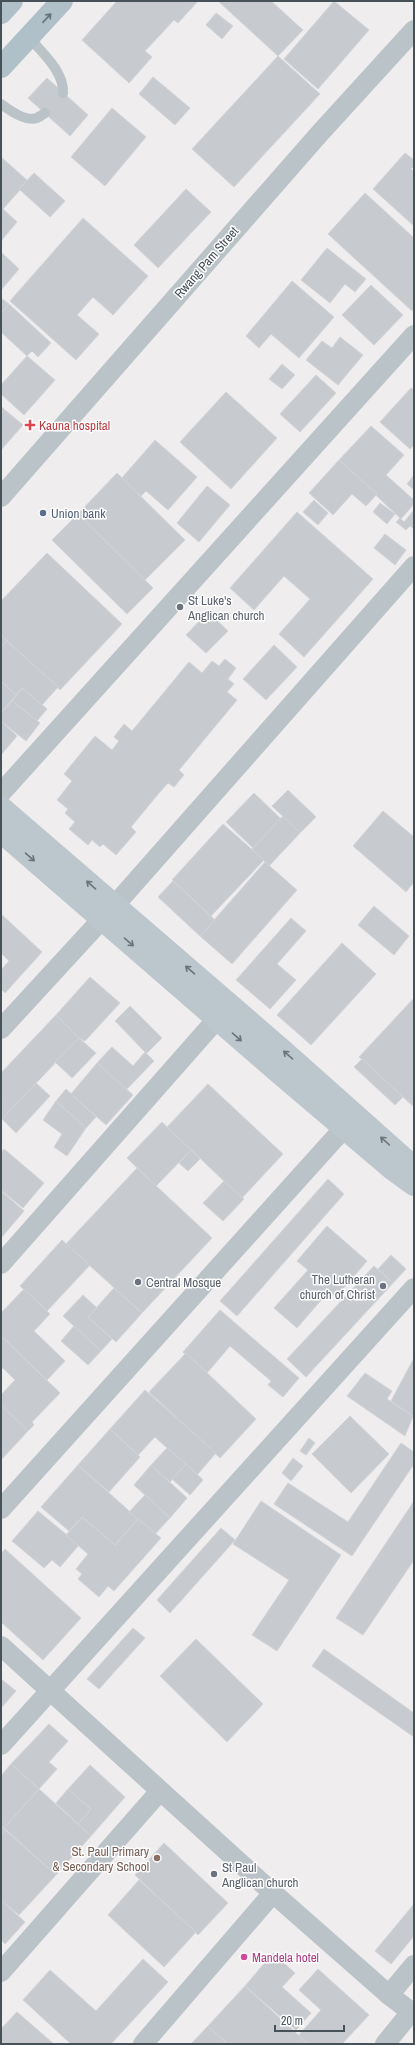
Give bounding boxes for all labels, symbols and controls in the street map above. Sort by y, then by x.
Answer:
one-way arrow [42,13,51,23]
street label: Rwang Pam Street [171,223,242,302]
place label: Kauna hospital [39,417,110,434]
marker: Kauna hospital [24,419,36,431]
place label: Union bank [51,505,106,522]
marker: Union bank [38,508,48,518]
place label: St Luke's Anglican church [187,592,265,624]
marker: St Luke's Anglican church [175,602,185,612]
one-way arrow [25,853,36,862]
one-way arrow [86,880,97,889]
one-way arrow [123,938,134,947]
one-way arrow [184,965,195,974]
one-way arrow [232,1032,243,1041]
one-way arrow [283,1050,293,1059]
one-way arrow [380,1136,390,1146]
place label: The Lutheran church of Christ [300,1271,375,1303]
place label: Central Mosque [146,1274,221,1291]
marker: Central Mosque [133,1277,143,1287]
marker: The Lutheran church of Christ [378,1281,388,1291]
place label: St. Paul Primary & Secondary School [52,1843,150,1875]
marker: St. Paul Primary & Secondary School [152,1853,162,1863]
place label: St Paul Anglican church [221,1859,299,1891]
marker: St Paul Anglican church [209,1869,219,1879]
place label: Mandela hotel [252,1949,319,1966]
marker: Mandela hotel [239,1952,249,1962]
scale bar [275,2007,344,2033]
text: 20 m [281,2013,303,2029]

